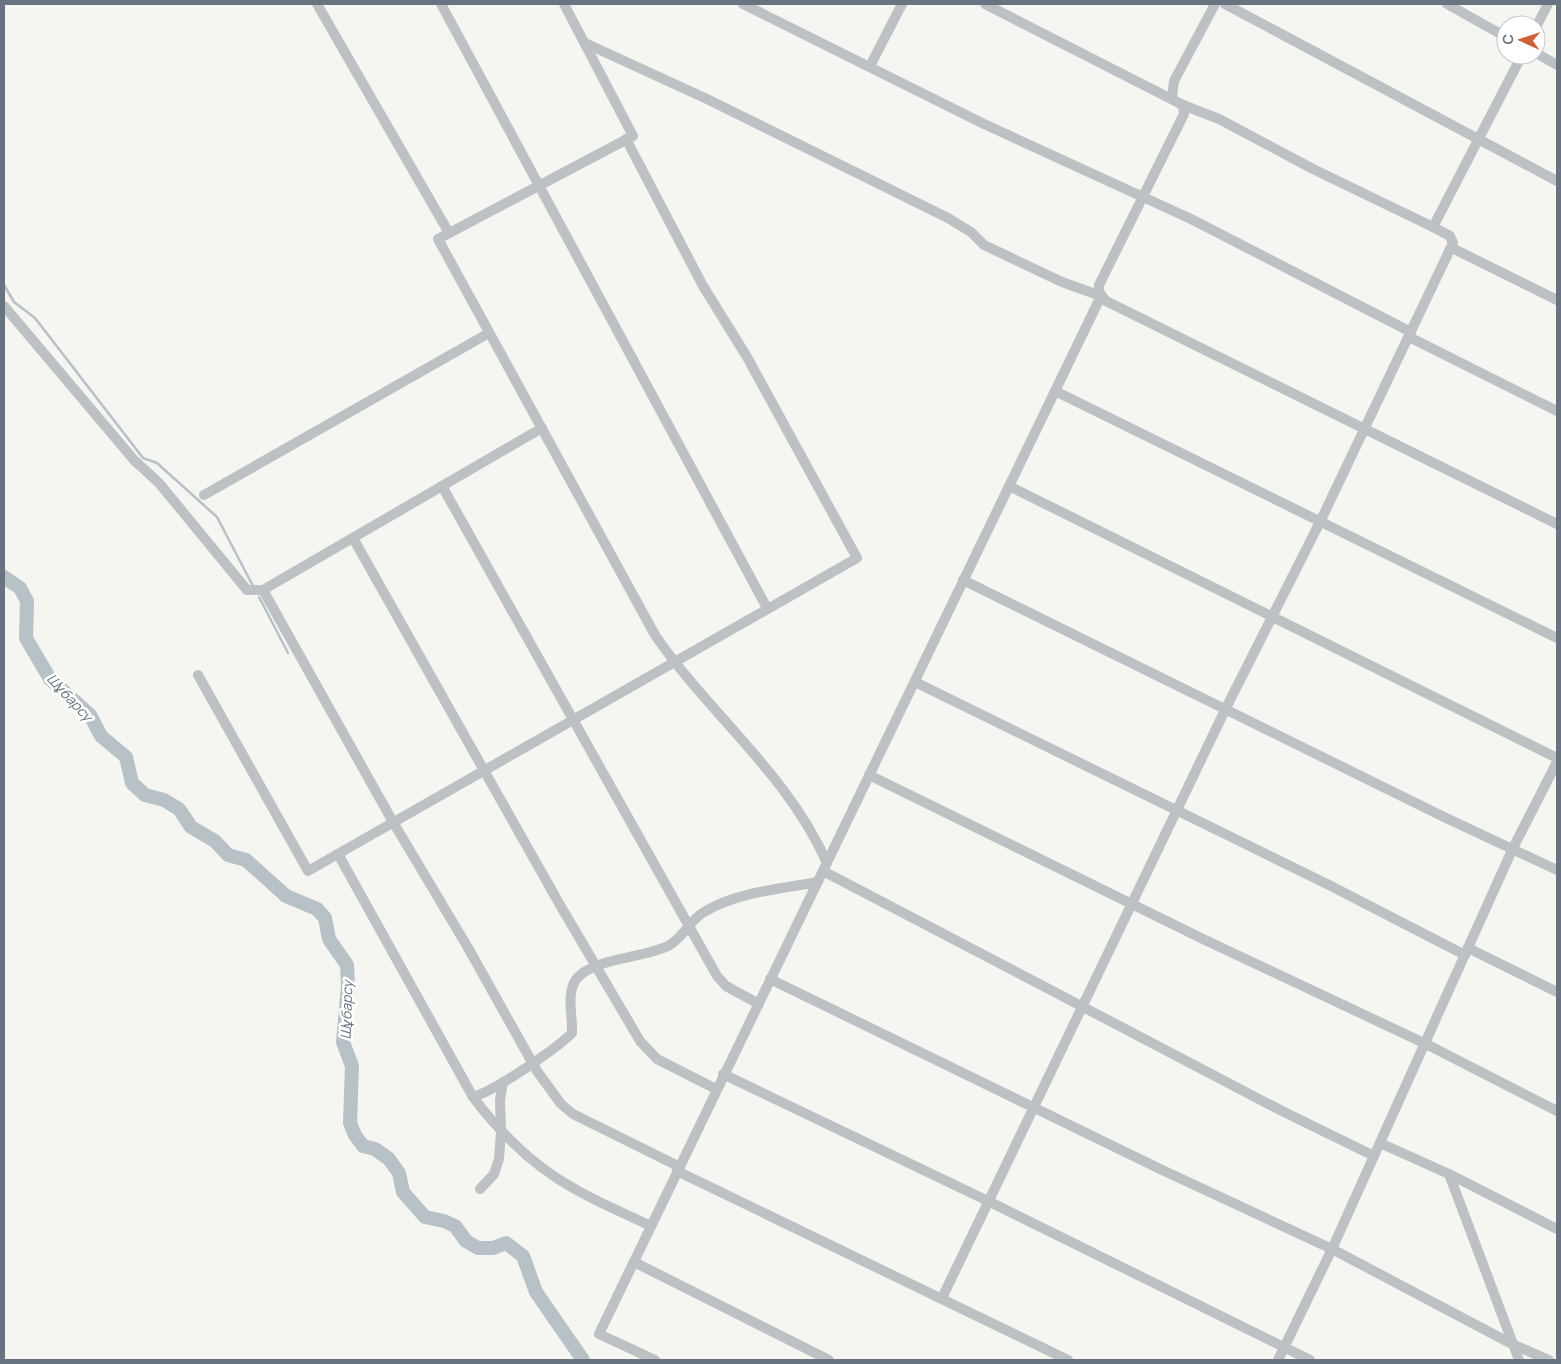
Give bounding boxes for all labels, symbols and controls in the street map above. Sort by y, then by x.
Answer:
north arrow [1496,15,1546,65]
text: С [1498,34,1517,45]
water label: Шұбарсу [43,669,99,727]
water label: Шұбарсу [335,978,357,1040]

